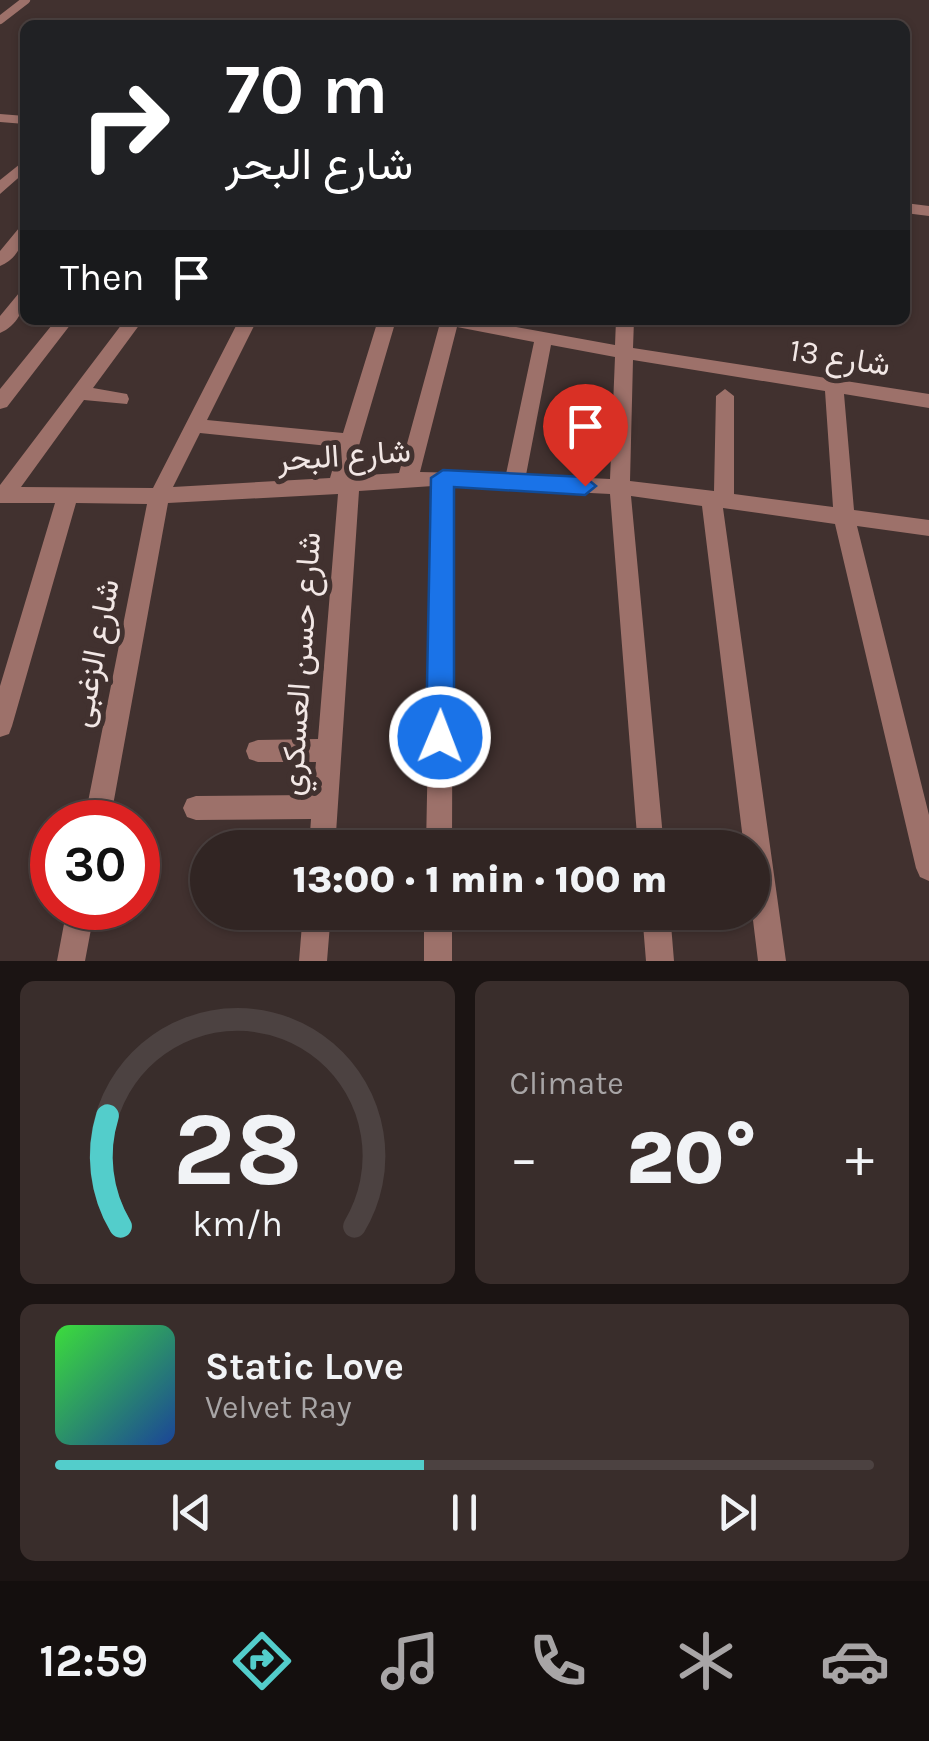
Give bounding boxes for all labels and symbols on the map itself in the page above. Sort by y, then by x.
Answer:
street label: شارع 13 [786,331,893,387]
pin [543,384,628,487]
street label: شارع البحر [275,432,412,482]
street label: شارع حسن العسكري [273,531,335,798]
street label: شارع الزغبى [62,576,130,731]
position arrow [388,685,492,789]
speed limit sign: 30 [30,800,160,930]

